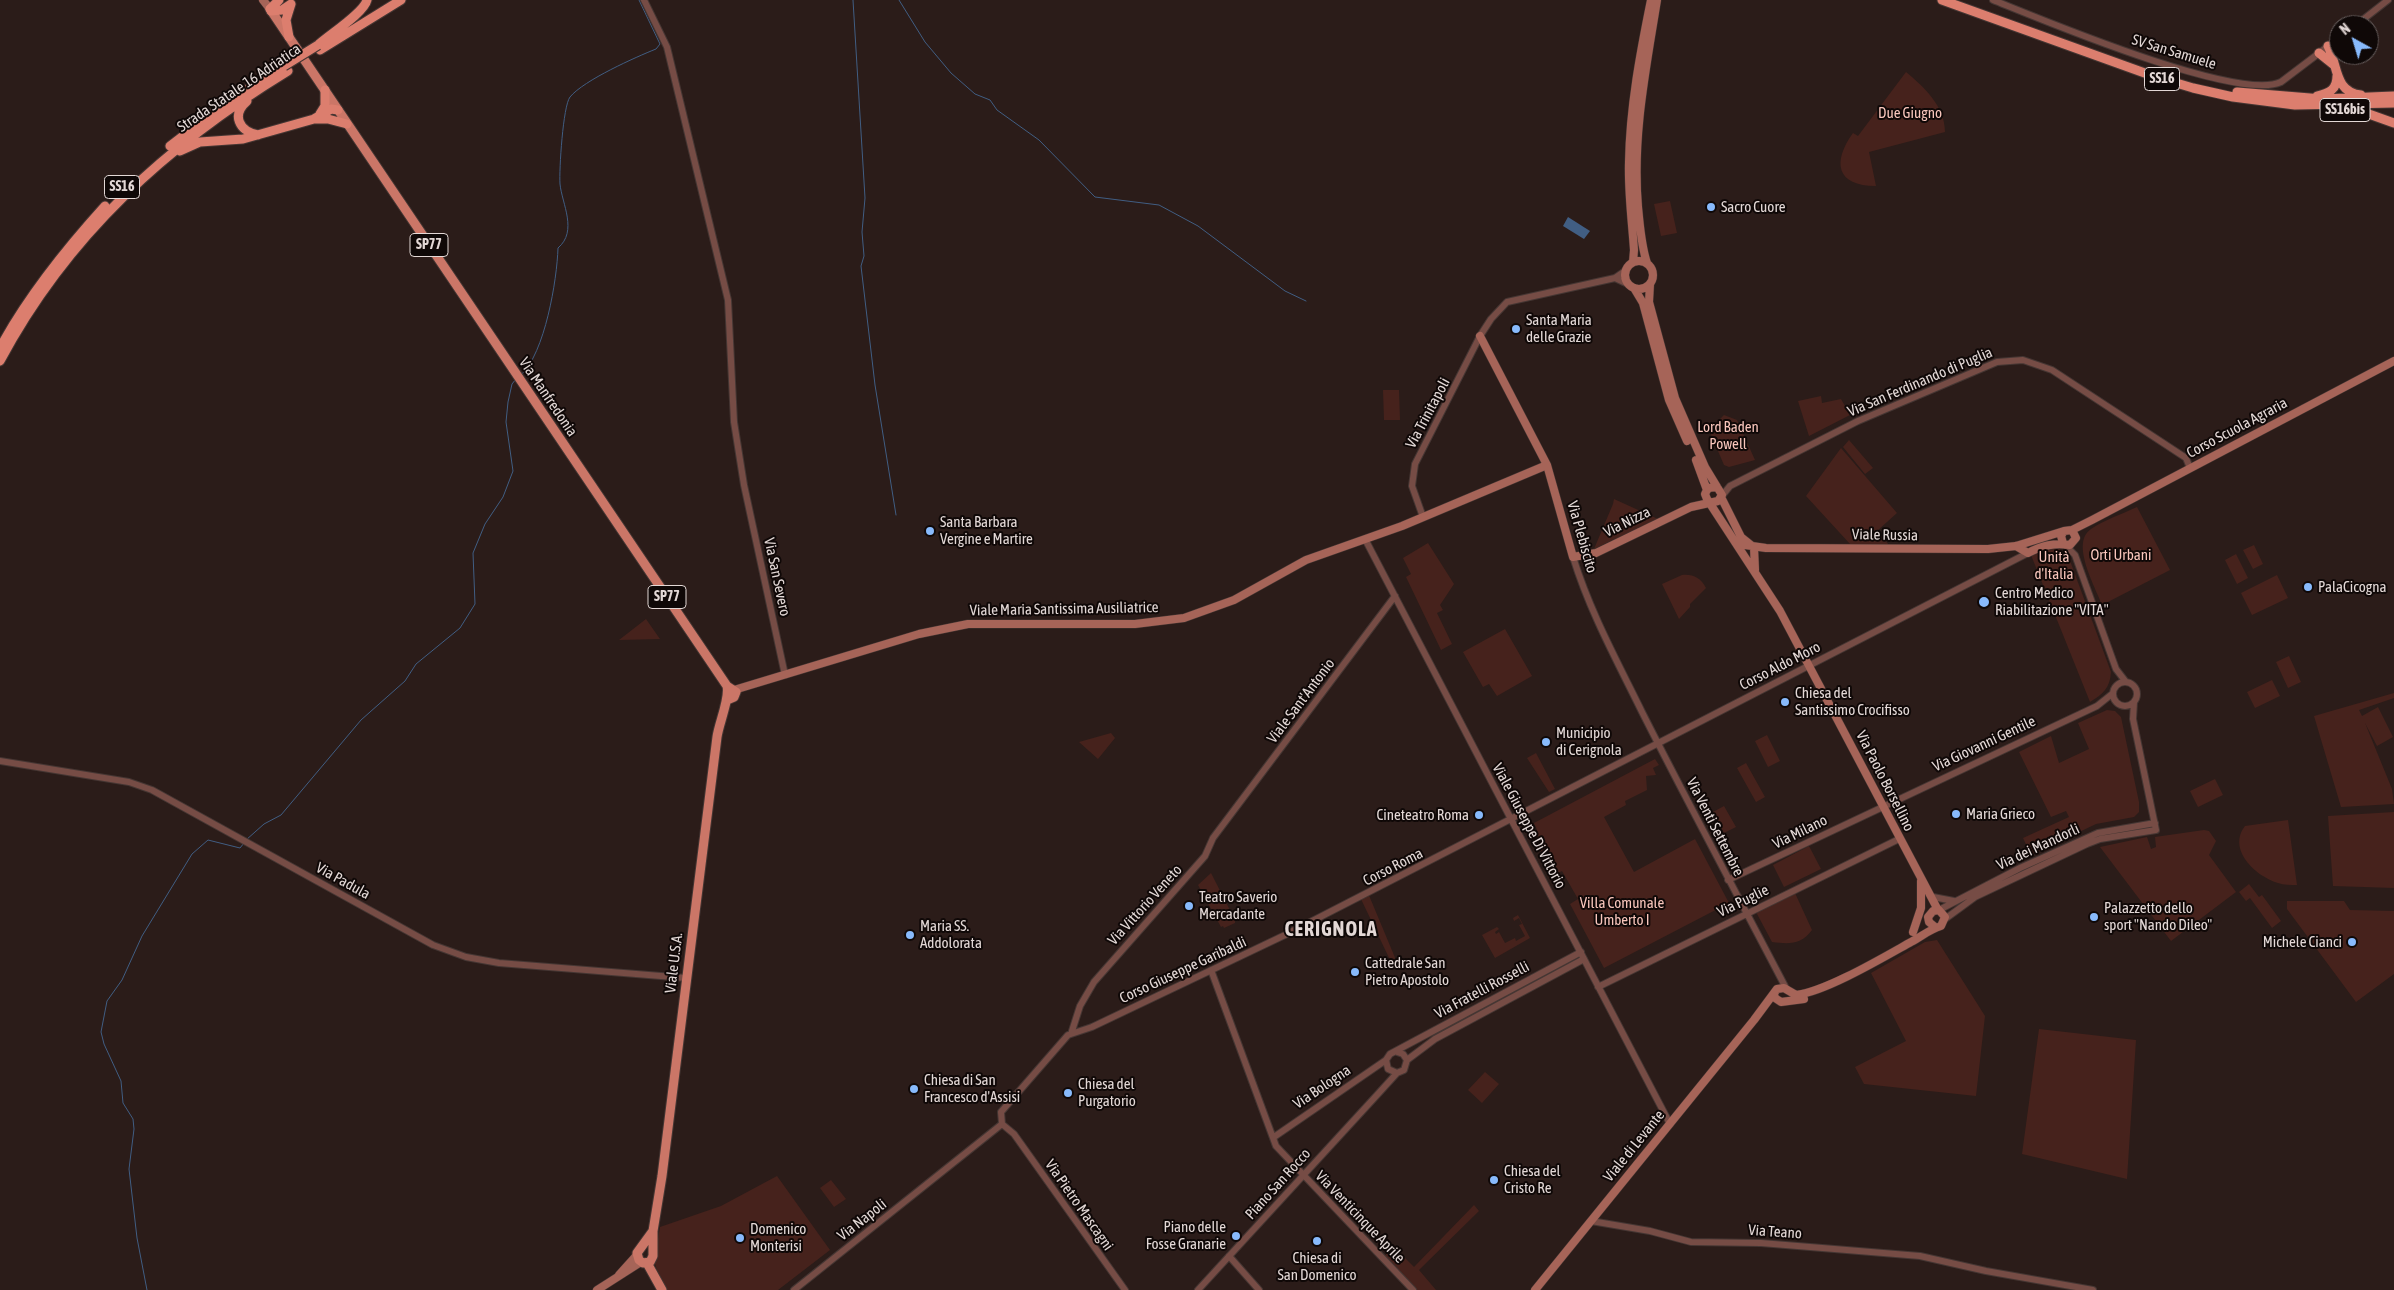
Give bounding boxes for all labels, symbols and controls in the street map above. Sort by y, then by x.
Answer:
north arrow [2329,15,2379,65]
text: N [2337,20,2353,38]
street label: SV San Samuele [2130,31,2218,73]
street label: Strada Statale 16 Adriatica [174,40,304,136]
road number: SS16 [2144,68,2180,90]
road number: SS16bis [2320,98,2370,122]
park label: Due Giugno [1878,104,1942,122]
road number: SS16 [104,176,140,198]
place label: Sacro Cuore [1721,198,1786,216]
marker: Sacro Cuore [1705,201,1717,213]
road number: SP77 [410,234,448,256]
place label: Santa Maria delle Grazie [1526,311,1592,346]
marker: Santa Maria delle Grazie [1510,323,1522,335]
street label: Via San Ferdinando di Puglia [1845,343,1995,421]
street label: Via Manfredonia [515,354,581,440]
street label: Via Trinitapoli [1402,375,1454,451]
street label: Corso Scuola Agraria [2184,394,2290,462]
park label: Lord Baden Powell [1697,418,1759,453]
street label: Via Plebiscito [1563,499,1601,575]
street label: Via Nizza [1601,503,1653,541]
place label: Santa Barbara Vergine e Martire [940,513,1033,548]
marker: Santa Barbara Vergine e Martire [924,525,936,537]
street label: Viale Russia [1852,525,1918,545]
street label: Via San Severo [760,536,794,618]
park label: Orti Urbani [2091,546,2151,564]
park label: Unità d'Italia [2034,548,2074,583]
place label: PalaCicogna [2318,578,2386,596]
marker: PalaCicogna [2302,581,2314,593]
place label: Centro Medico Riabilitazione "VITA" [1995,584,2109,619]
road number: SP77 [648,586,686,608]
marker: Centro Medico Riabilitazione "VITA" [1977,595,1991,609]
street label: Viale Maria Santissima Ausiliatrice [969,598,1159,620]
street label: Corso Aldo Moro [1736,638,1824,694]
street label: Viale Sant'Antonio [1263,655,1339,747]
place label: Chiesa del Santissimo Crocifisso [1795,684,1910,719]
marker: Chiesa del Santissimo Crocifisso [1779,696,1791,708]
street label: Via Giovanni Gentile [1930,712,2038,776]
place label: Municipio di Cerignola [1556,724,1622,759]
street label: Via Paolo Borsellino [1852,728,1918,834]
marker: Municipio di Cerignola [1540,736,1552,748]
street label: Viale Giuseppe Di Vittorio [1488,760,1570,892]
street label: Via Venti Settembre [1682,775,1748,879]
place label: Maria Grieco [1966,805,2035,823]
place label: Cineteatro Roma [1377,806,1469,824]
marker: Maria Grieco [1950,808,1962,820]
marker: Cineteatro Roma [1473,809,1485,821]
street label: Via Milano [1770,811,1830,853]
street label: Via dei Mandorli [1994,820,2082,874]
street label: Corso Roma [1360,844,1426,890]
street label: Via Padula [313,859,373,903]
street label: Via Vittorio Veneto [1104,861,1186,949]
street label: Via Puglie [1714,881,1772,921]
place label: Teatro Saverio Mercadante [1199,888,1277,923]
park label: Villa Comunale Umberto I [1580,894,1664,929]
place label: Palazzetto dello sport "Nando Dileo" [2104,899,2212,934]
marker: Teatro Saverio Mercadante [1183,900,1195,912]
marker: Palazzetto dello sport "Nando Dileo" [2088,911,2100,923]
place label: Maria SS. Addolorata [920,917,982,952]
district label: CERIGNOLA [1283,918,1379,942]
marker: Maria SS. Addolorata [904,929,916,941]
street label: Viale U.S.A. [661,932,687,994]
street label: Corso Giuseppe Garibaldi [1117,933,1249,1007]
place label: Michele Cianci [2263,933,2342,951]
marker: Michele Cianci [2346,936,2358,948]
place label: Cattedrale San Pietro Apostolo [1365,954,1449,989]
street label: Via Fratelli Rosselli [1432,958,1532,1022]
marker: Cattedrale San Pietro Apostolo [1349,966,1361,978]
street label: Via Bologna [1290,1061,1354,1113]
place label: Chiesa di San Francesco d'Assisi [924,1071,1020,1106]
place label: Chiesa del Purgatorio [1078,1075,1136,1110]
marker: Chiesa di San Francesco d'Assisi [908,1083,920,1095]
marker: Chiesa del Purgatorio [1062,1087,1074,1099]
street label: Viale di Levante [1600,1107,1668,1185]
street label: Piano San Rocco [1241,1145,1315,1223]
street label: Via Pietro Mascagni [1041,1156,1117,1254]
place label: Chiesa del Cristo Re [1504,1162,1561,1197]
street label: Via Venticinque Aprile [1311,1167,1409,1267]
marker: Chiesa del Cristo Re [1488,1174,1500,1186]
street label: Via Napoli [834,1195,890,1245]
place label: Piano delle Fosse Granarie [1146,1218,1226,1253]
place label: Domenico Monterisi [750,1220,806,1255]
street label: Via Teano [1748,1221,1802,1243]
marker: Piano delle Fosse Granarie [1230,1230,1242,1242]
marker: Domenico Monterisi [734,1232,746,1244]
marker: Chiesa di San Domenico [1311,1235,1323,1247]
place label: Chiesa di San Domenico [1278,1249,1356,1284]

